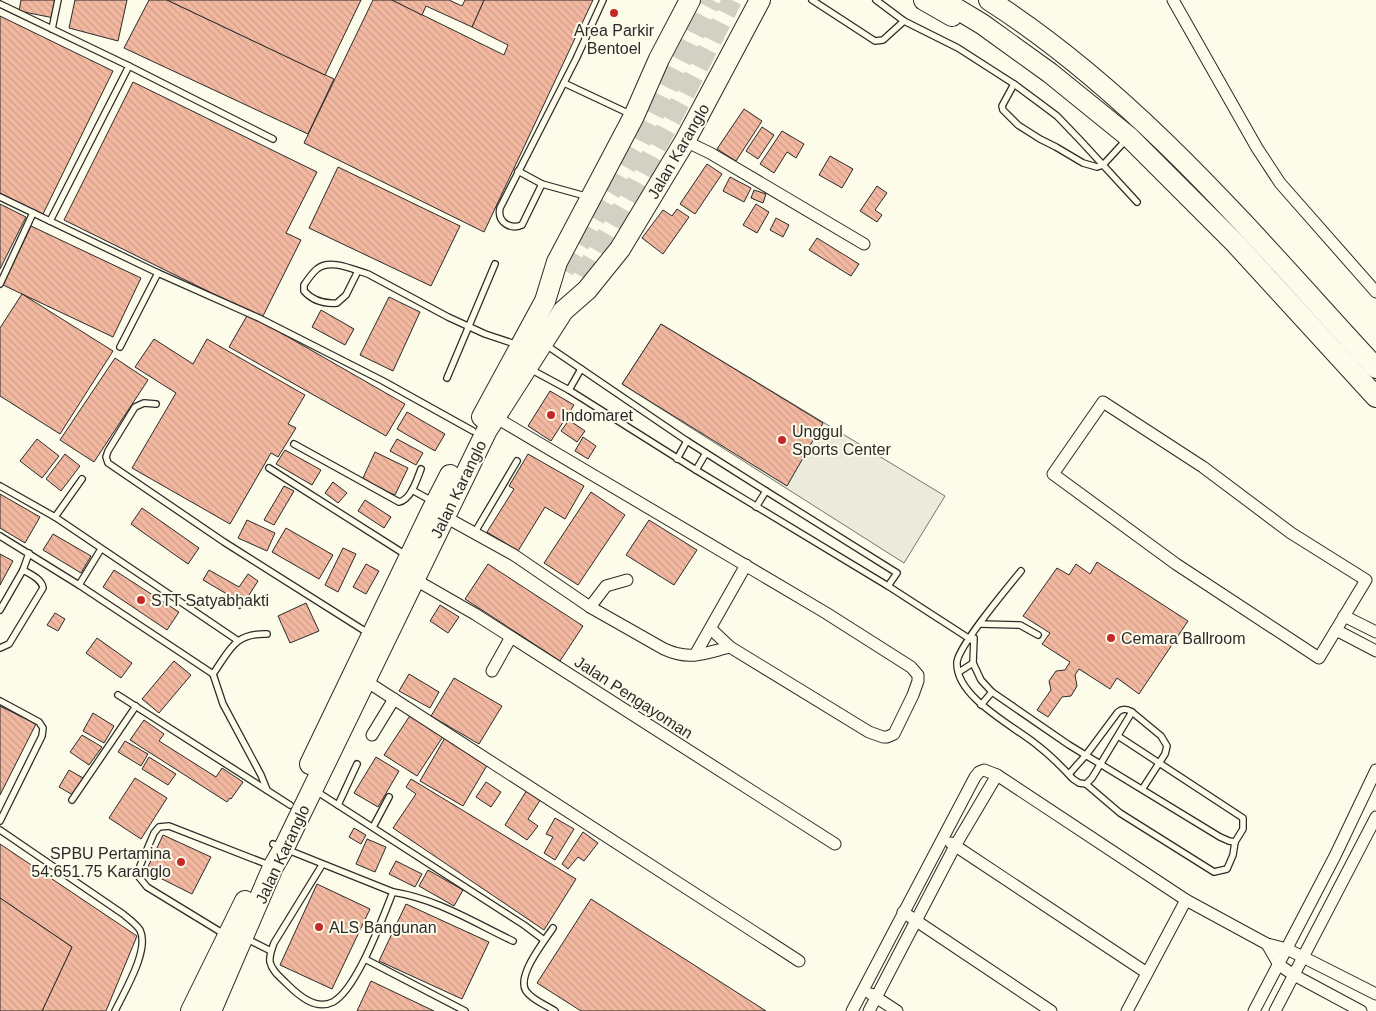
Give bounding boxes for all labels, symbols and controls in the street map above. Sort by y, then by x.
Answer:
marker: Area Parkir Bentoel [608,7,620,19]
place label: Area Parkir Bentoel [574,22,655,57]
street label: Jalan Karanglo [644,101,713,202]
place label: Indomaret [561,407,634,424]
marker: Indomaret [545,409,557,421]
place label: Unggul Sports Center [792,423,891,458]
marker: Unggul Sports Center [776,434,788,446]
street label: Jalan Karanglo [427,437,490,541]
place label: STT Satyabhakti [151,592,269,609]
marker: STT Satyabhakti [135,594,147,606]
place label: Cemara Ballroom [1121,630,1245,647]
marker: Cemara Ballroom [1105,632,1117,644]
street label: Jalan Pengayoman [572,653,696,742]
street label: Jalan Karanglo [252,802,313,906]
place label: SPBU Pertamina 54.651.75 Karanglo [31,845,171,880]
marker: SPBU Pertamina 54.651.75 Karanglo [175,856,187,868]
place label: ALS Bangunan [329,919,437,936]
marker: ALS Bangunan [313,921,325,933]

